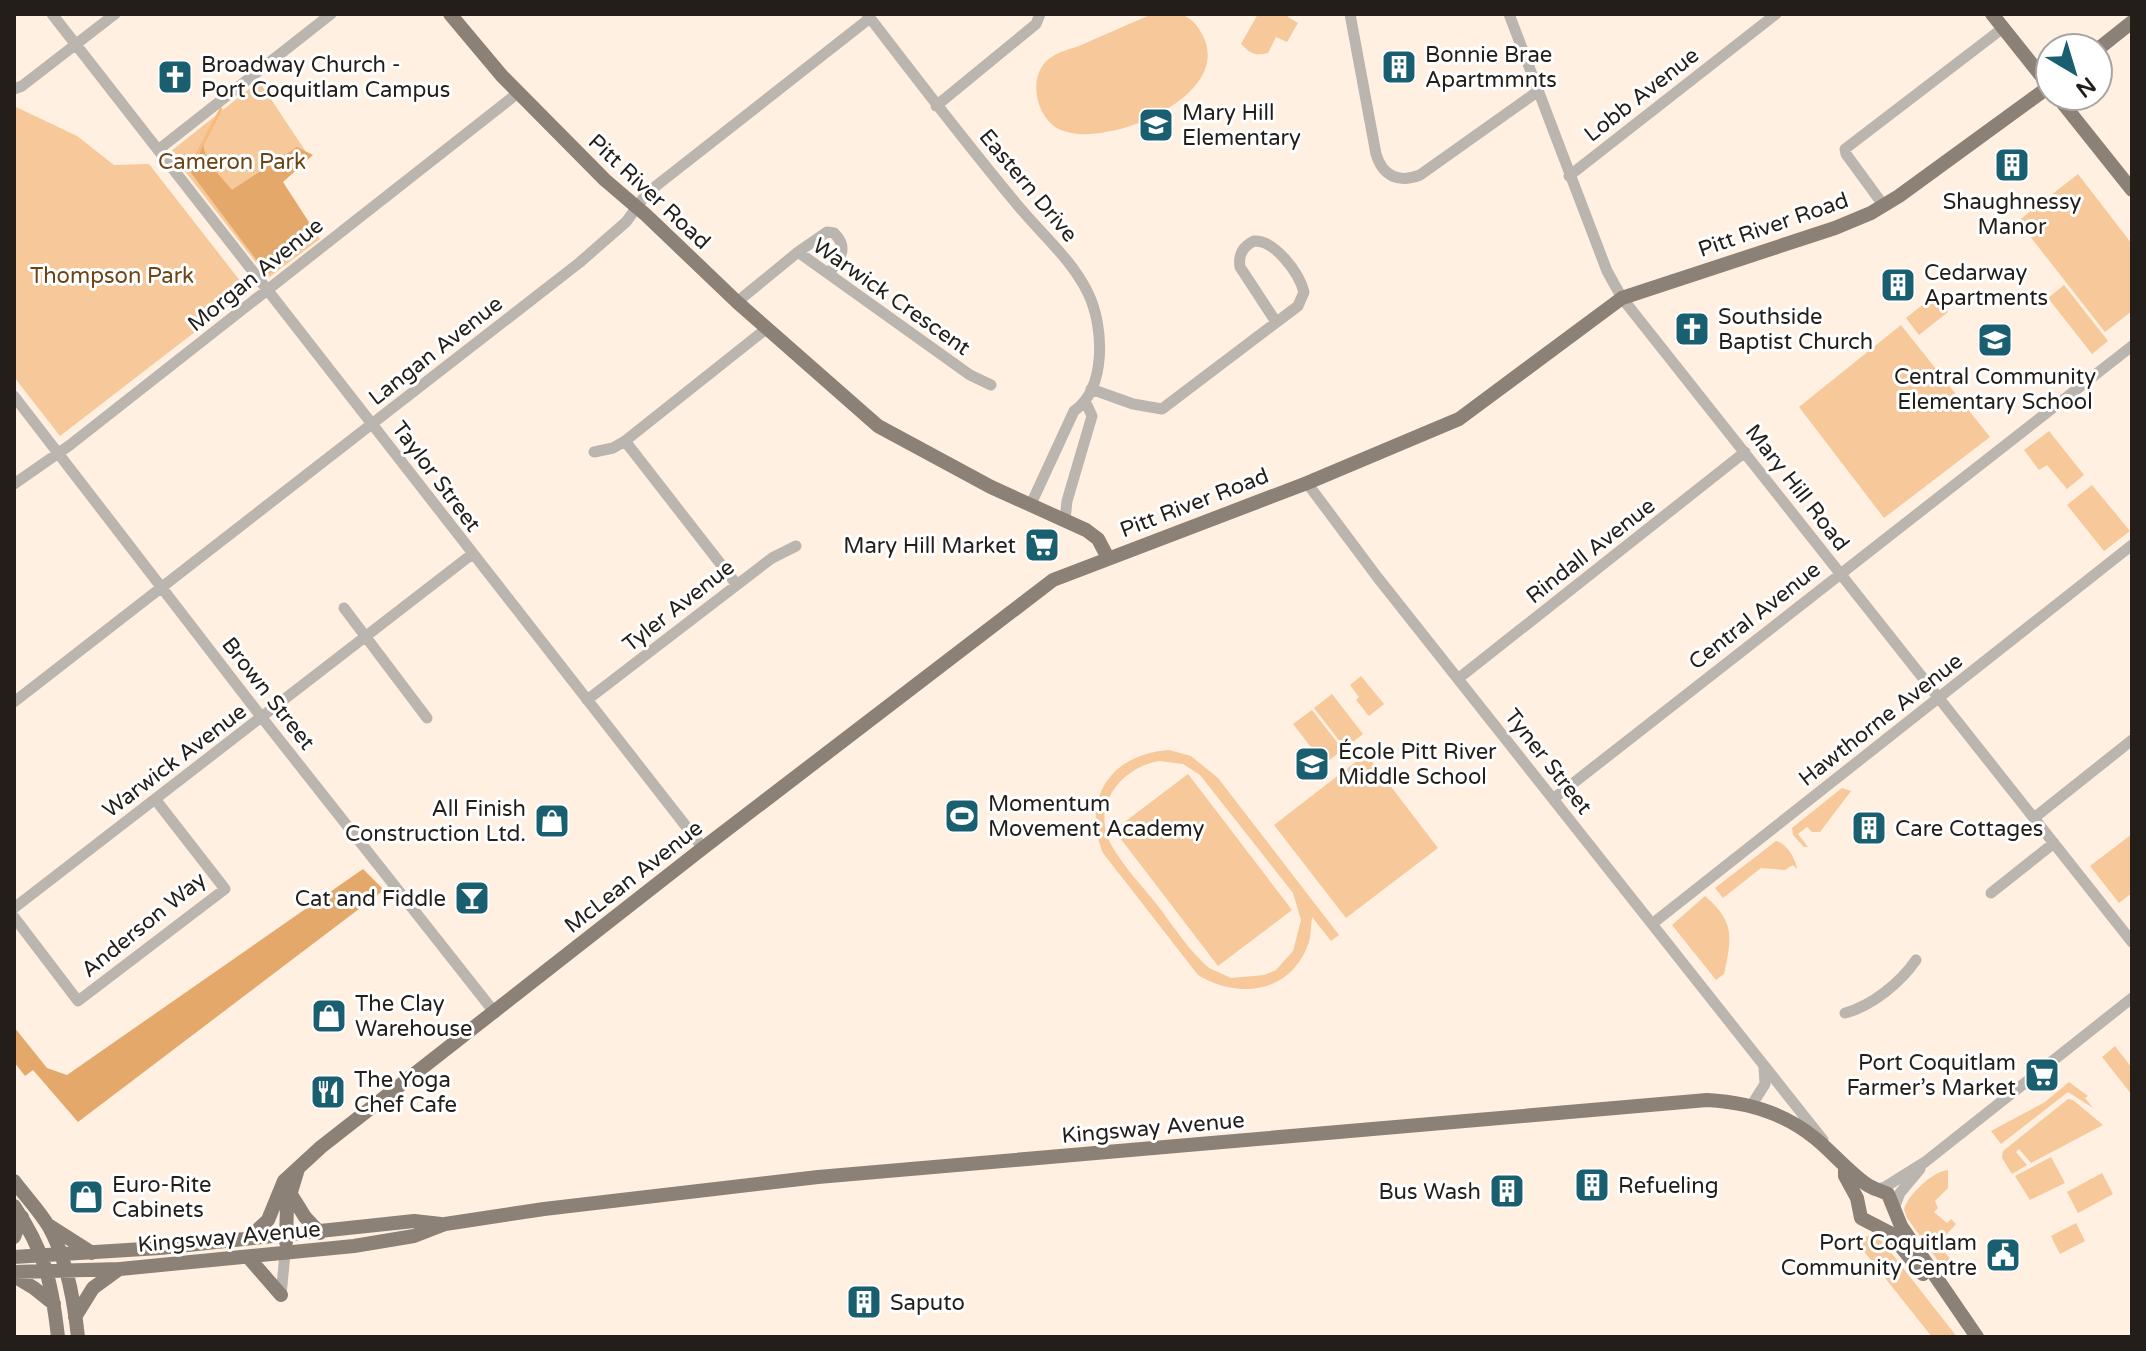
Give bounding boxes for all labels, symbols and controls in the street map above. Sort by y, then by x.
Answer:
north arrow [2034,32,2114,112]
place label: Bonnie Brae Apartmmnts [1425,42,1557,93]
street label: Lobb Avenue [1579,42,1704,148]
building icon: Bonnie Brae Apartmmnts [1380,48,1418,86]
place label: Broadway Church - Port Coquitlam Campus [201,52,450,103]
church icon: Broadway Church - Port Coquitlam Campus [156,58,194,96]
text: N [2071,71,2101,103]
place label: Mary Hill Elementary [1182,100,1301,151]
school or university icon: Mary Hill Elementary [1137,106,1175,144]
street label: Eastern Drive [974,124,1083,247]
street label: Pitt River Road [583,129,716,255]
building icon: Shaughnessy Manor [1993,146,2031,184]
park label: Cameron Park [158,149,306,175]
street label: Pitt River Road [1695,187,1852,263]
place label: Shaughnessy Manor [1943,189,2081,240]
street label: Morgan Avenue [183,212,329,337]
street label: Warwick Crescent [808,233,975,361]
place label: Cedarway Apartments [1924,260,2048,311]
park label: Thompson Park [30,263,194,289]
building icon: Cedarway Apartments [1879,266,1917,304]
street label: Langan Avenue [364,291,508,411]
place label: Southside Baptist Church [1718,304,1873,355]
church icon: Southside Baptist Church [1673,310,1711,348]
school or university icon: Central Community Elementary School [1976,321,2014,359]
place label: Central Community Elementary School [1894,364,2096,415]
street label: Taylor Street [386,416,486,537]
street label: Mary Hill Road [1740,419,1855,556]
street label: Pitt River Road [1116,463,1272,543]
street label: Rindall Avenue [1521,492,1660,609]
supermarket icon: Mary Hill Market [1023,526,1061,564]
place label: Mary Hill Market [843,533,1016,559]
street label: Tyler Avenue [618,554,740,657]
street label: Central Avenue [1684,556,1826,675]
street label: Brown Street [216,632,320,755]
street label: Hawthorne Avenue [1794,648,1968,792]
street label: Warwick Avenue [98,698,252,823]
street label: Tyner Street [1499,704,1597,819]
place label: École Pitt River Middle School [1338,738,1497,790]
school or university icon: École Pitt River Middle School [1293,745,1331,783]
place label: Momentum Movement Academy [988,791,1205,842]
place label: All Finish Construction Ltd. [345,796,526,847]
sports icon: Momentum Movement Academy [943,797,981,835]
shop icon: All Finish Construction Ltd. [533,802,571,840]
building icon: Care Cottages [1850,809,1888,847]
street label: McLean Avenue [559,815,708,939]
place label: Care Cottages [1895,816,2043,842]
street label: Anderson Way [76,866,211,983]
bar icon: Cat and Fiddle [453,879,491,917]
place label: Cat and Fiddle [295,886,446,912]
place label: The Clay Warehouse [355,991,472,1042]
shop icon: The Clay Warehouse [310,997,348,1035]
place label: Port Coquitlam Farmer’s Market [1847,1050,2016,1101]
supermarket icon: Port Coquitlam Farmer’s Market [2023,1056,2061,1094]
place label: The Yoga Chef Cafe [354,1067,457,1118]
restaurant icon: The Yoga Chef Cafe [309,1073,347,1111]
street label: Kingsway Avenue [1060,1107,1246,1149]
building icon: Refueling [1573,1166,1611,1204]
place label: Euro-Rite Cabinets [112,1172,211,1223]
building icon: Bus Wash [1488,1172,1526,1210]
place label: Refueling [1618,1173,1719,1199]
shop icon: Euro-Rite Cabinets [67,1178,105,1216]
place label: Bus Wash [1379,1179,1481,1205]
street label: Kingsway Avenue [136,1216,322,1258]
place label: Port Coquitlam Community Centre [1781,1230,1977,1281]
public building icon: Port Coquitlam Community Centre [1984,1236,2022,1274]
building icon: Saputo [845,1283,883,1321]
place label: Saputo [890,1290,965,1316]

